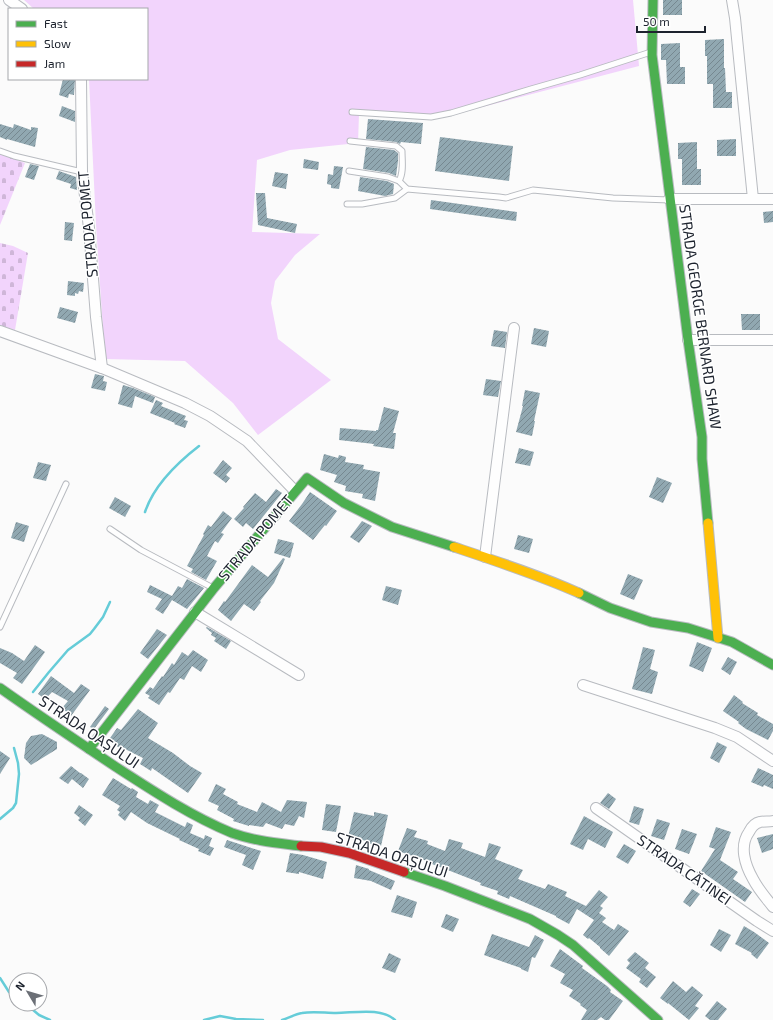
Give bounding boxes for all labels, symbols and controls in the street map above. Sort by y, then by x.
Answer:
legend [8,8,148,80]
scale bar [637,8,705,34]
text: 50 m [643,14,670,28]
text: Fast [44,16,68,30]
text: Slow [44,36,71,50]
text: Jam [44,56,65,70]
street label: STRADA POMET [73,170,101,278]
street label: STRADA GEORGE BERNARD SHAW [676,203,726,431]
street label: STRADA POMET [214,490,297,584]
street label: STRADA OAȘULUI [35,691,143,773]
street label: STRADA OAȘULUI [333,827,451,883]
street label: STRADA CĂTINEI [634,830,735,908]
north arrow [8,972,48,1012]
text: N [12,978,27,993]

